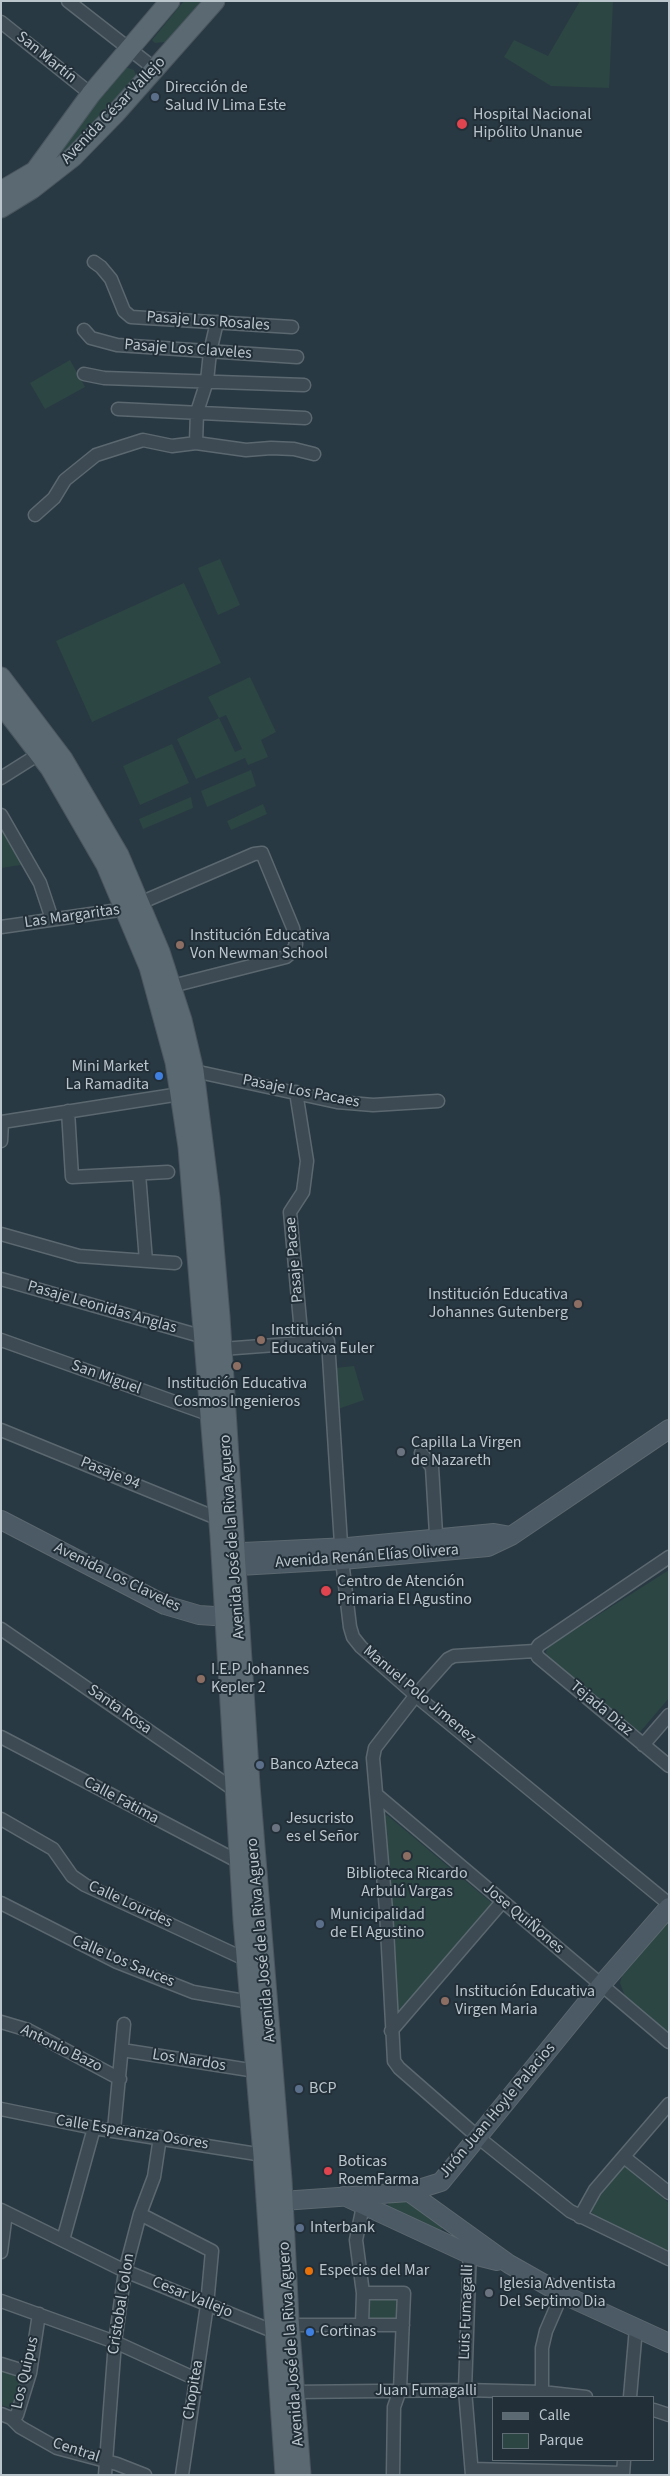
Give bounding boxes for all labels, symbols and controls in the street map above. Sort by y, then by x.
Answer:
street label: San Martín [12,28,80,88]
street label: Avenida César Vallejo [58,53,170,169]
place label: Dirección de Salud IV Lima Este [165,78,286,116]
marker: Dirección de Salud IV Lima Este [149,91,161,103]
place label: Hospital Nacional Hipólito Unanue [473,105,591,143]
marker: Hospital Nacional Hipólito Unanue [455,117,469,131]
street label: Pasaje Los Rosales [146,308,270,336]
street label: Pasaje Los Claveles [124,336,252,364]
street label: Las Margaritas [23,901,121,933]
place label: Institución Educativa Von Newman School [190,926,330,964]
marker: Institución Educativa Von Newman School [174,939,186,951]
place label: Mini Market La Ramadita [66,1057,149,1095]
marker: Mini Market La Ramadita [153,1070,165,1082]
street label: Pasaje Los Pacaes [241,1071,361,1113]
street label: Pasaje Pacae [282,1216,308,1304]
street label: Pasaje Leonidas Anglas [25,1277,179,1339]
place label: Institución Educativa Johannes Gutenberg [428,1285,568,1323]
marker: Institución Educativa Johannes Gutenberg [572,1298,584,1310]
place label: Institución Educativa Euler [271,1321,374,1359]
marker: Institución Educativa Euler [255,1334,267,1346]
street label: San Miguel [68,1357,144,1399]
marker: Institución Educativa Cosmos Ingenieros [231,1360,243,1372]
place label: Institución Educativa Cosmos Ingenieros [167,1374,307,1412]
place label: Capilla La Virgen de Nazareth [411,1433,522,1471]
street label: Avenida José de la Riva Aguero [216,1434,250,1640]
marker: Capilla La Virgen de Nazareth [395,1446,407,1458]
street label: Pasaje 94 [78,1453,142,1495]
street label: Avenida Los Claveles [51,1539,183,1617]
street label: Avenida Renán Elías Olivera [275,1541,459,1573]
place label: Centro de Atención Primaria El Agustino [337,1572,472,1610]
marker: Centro de Atención Primaria El Agustino [319,1584,333,1598]
street label: Manuel Polo Jimenez [358,1642,480,1748]
place label: I.E.P Johannes Kepler 2 [211,1660,309,1698]
marker: I.E.P Johannes Kepler 2 [195,1673,207,1685]
street label: Tejada Diaz [566,1677,636,1741]
street label: Santa Rosa [83,1681,155,1739]
place label: Banco Azteca [270,1755,359,1775]
marker: Banco Azteca [254,1759,266,1771]
street label: Calle Fatima [80,1773,162,1829]
place label: Jesucristo es el Señor [286,1809,359,1847]
marker: Jesucristo es el Señor [270,1822,282,1834]
street label: Avenida José de la Riva Aguero [243,1837,281,2043]
marker: Biblioteca Ricardo Arbulú Vargas [401,1850,413,1862]
place label: Biblioteca Ricardo Arbulú Vargas [346,1864,468,1902]
street label: Calle Lourdes [85,1877,175,1933]
street label: Jose QuiÑones [479,1880,567,1958]
place label: Municipalidad de El Agustino [330,1905,425,1943]
marker: Municipalidad de El Agustino [314,1918,326,1930]
street label: Calle Los Sauces [69,1932,177,1992]
place label: Institución Educativa Virgen Maria [455,1982,595,2020]
marker: Institución Educativa Virgen Maria [439,1995,451,2007]
street label: Antonio Bazo [17,2021,105,2077]
street label: Jirón Juan Hoyle Palacios [436,2039,560,2183]
street label: Los Nardos [151,2046,227,2076]
place label: BCP [309,2079,337,2099]
marker: BCP [293,2083,305,2095]
street label: Calle Esperanza Osores [54,2111,210,2155]
place label: Boticas RoemFarma [338,2152,419,2190]
marker: Boticas RoemFarma [322,2165,334,2177]
place label: Interbank [310,2218,375,2238]
marker: Interbank [294,2222,306,2234]
street label: Avenida José de la Riva Aguero [275,2241,309,2447]
street label: Cristobal Colon [105,2252,139,2356]
place label: Especies del Mar [319,2261,429,2281]
street label: Luis Fumagalli [456,2264,478,2360]
marker: Especies del Mar [303,2265,315,2277]
street label: Cesar Vallejo [149,2273,235,2323]
place label: Iglesia Adventista Del Septimo Dia [499,2274,616,2312]
marker: Iglesia Adventista Del Septimo Dia [483,2287,495,2299]
place label: Cortinas [320,2322,376,2342]
marker: Cortinas [304,2326,316,2338]
street label: Los Quipus [8,2335,44,2411]
street label: Chopitea [180,2359,208,2421]
street label: Juan Fumagalli [375,2381,477,2401]
legend [492,2396,655,2461]
text: Calle [539,2405,570,2426]
text: Parque [539,2430,583,2451]
street label: Central [50,2434,102,2468]

